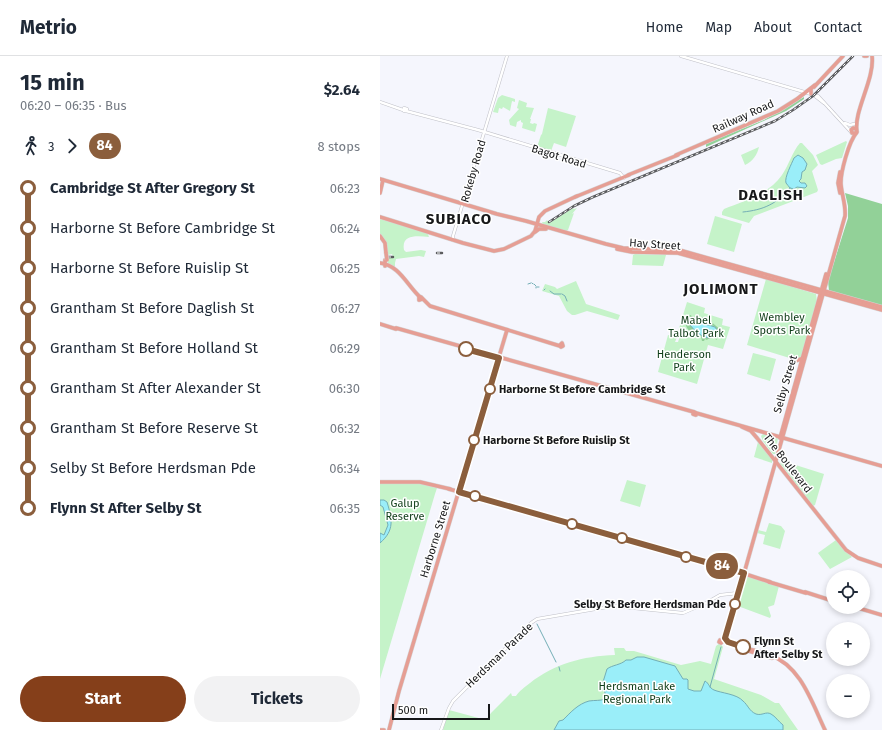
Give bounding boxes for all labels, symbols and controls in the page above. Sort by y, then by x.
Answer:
text: Metrio [20,16,77,39]
text: Home [646,19,683,36]
text: Map [705,19,732,36]
text: About [754,19,792,36]
text: Contact [814,19,862,36]
text: 15 min [20,69,85,96]
text: $2.64 [324,81,360,99]
street label: Railway Road [710,97,776,136]
text: 06:20 – 06:35 · Bus [20,98,127,113]
icon: walk [20,135,42,157]
icon: forward [61,135,83,157]
text: 84 [97,137,113,154]
street label: Rokeby Road [458,138,489,204]
text: 3 [48,139,55,154]
text: 8 stops [317,139,360,154]
street label: Bagot Road [530,142,588,171]
text: Cambridge St After Gregory St [50,179,255,197]
text: 06:23 [330,181,360,196]
district label: DAGLISH [738,186,804,204]
district label: SUBIACO [426,210,492,228]
text: Harborne St Before Cambridge St [50,219,275,237]
text: 06:24 [330,221,360,236]
street label: Hay Street [629,236,681,253]
text: Harborne St Before Ruislip St [50,259,249,277]
text: 06:25 [330,261,360,276]
district label: JOLIMONT [682,280,759,298]
text: Grantham St Before Daglish St [50,299,254,317]
text: 06:27 [331,301,360,316]
park label: Wembley Sports Park [754,311,811,337]
park label: Mabel Talbot Park [668,314,724,340]
text: Grantham St Before Holland St [50,339,258,357]
text: 06:29 [330,341,360,356]
unlabelled marker [458,341,474,357]
park label: Henderson Park [657,348,711,374]
street label: Selby Street [771,354,800,415]
text: Grantham St After Alexander St [50,379,261,397]
text: 06:30 [329,381,360,396]
marker: Harborne St Before Cambridge St [484,383,496,395]
place label: Harborne St Before Cambridge St [499,383,666,396]
text: Grantham St Before Reserve St [50,419,258,437]
text: 06:32 [330,421,360,436]
street label: The Boulevard [761,431,815,495]
marker: Harborne St Before Ruislip St [468,434,480,446]
place label: Harborne St Before Ruislip St [483,434,631,447]
text: Selby St Before Herdsman Pde [50,459,256,477]
text: 06:34 [329,461,360,476]
unlabelled marker [469,490,481,502]
park label: Galup Reserve [385,497,425,523]
text: Flynn St After Selby St [50,499,201,517]
street label: Harborne Street [418,499,453,579]
text: 06:35 [330,501,360,516]
unlabelled marker [566,518,578,530]
unlabelled marker [616,532,628,544]
unlabelled marker [680,551,692,563]
line badge: 84 [704,553,740,579]
text: 84 [714,557,730,574]
map controls [826,570,870,718]
button: locate [826,570,870,614]
place label: Selby St Before Herdsman Pde [574,598,726,611]
marker: Selby St Before Herdsman Pde [729,598,741,610]
street label: Herdsman Parade [463,620,536,691]
button: + [826,622,870,666]
place label: Flynn St After Selby St [753,635,823,661]
marker: Flynn St After Selby St [735,639,751,655]
button: − [826,674,870,718]
button: Start [20,676,186,722]
button: Tickets [194,676,360,722]
park label: Herdsman Lake Regional Park [599,680,675,706]
scale bar [392,702,490,721]
text: 500 m [398,704,428,717]

